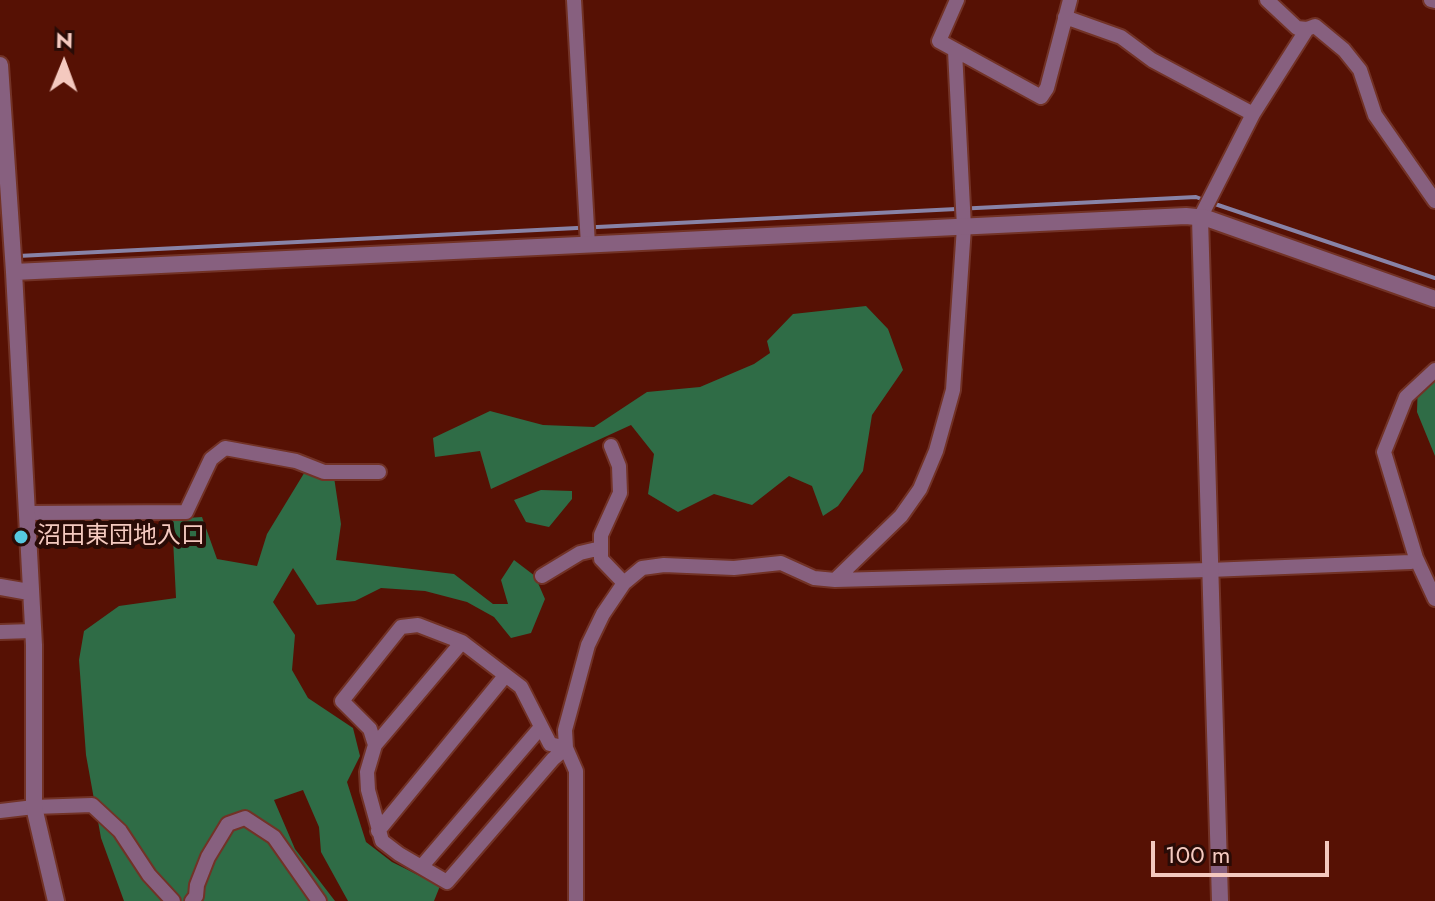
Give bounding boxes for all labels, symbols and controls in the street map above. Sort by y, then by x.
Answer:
north arrow [24,24,104,104]
text: N [55,24,73,56]
place label: 沼田東団地入口 [37,523,205,551]
marker: 沼田東団地入口 [12,528,30,546]
scale bar [1155,825,1333,875]
text: 100 m [1165,837,1231,872]

